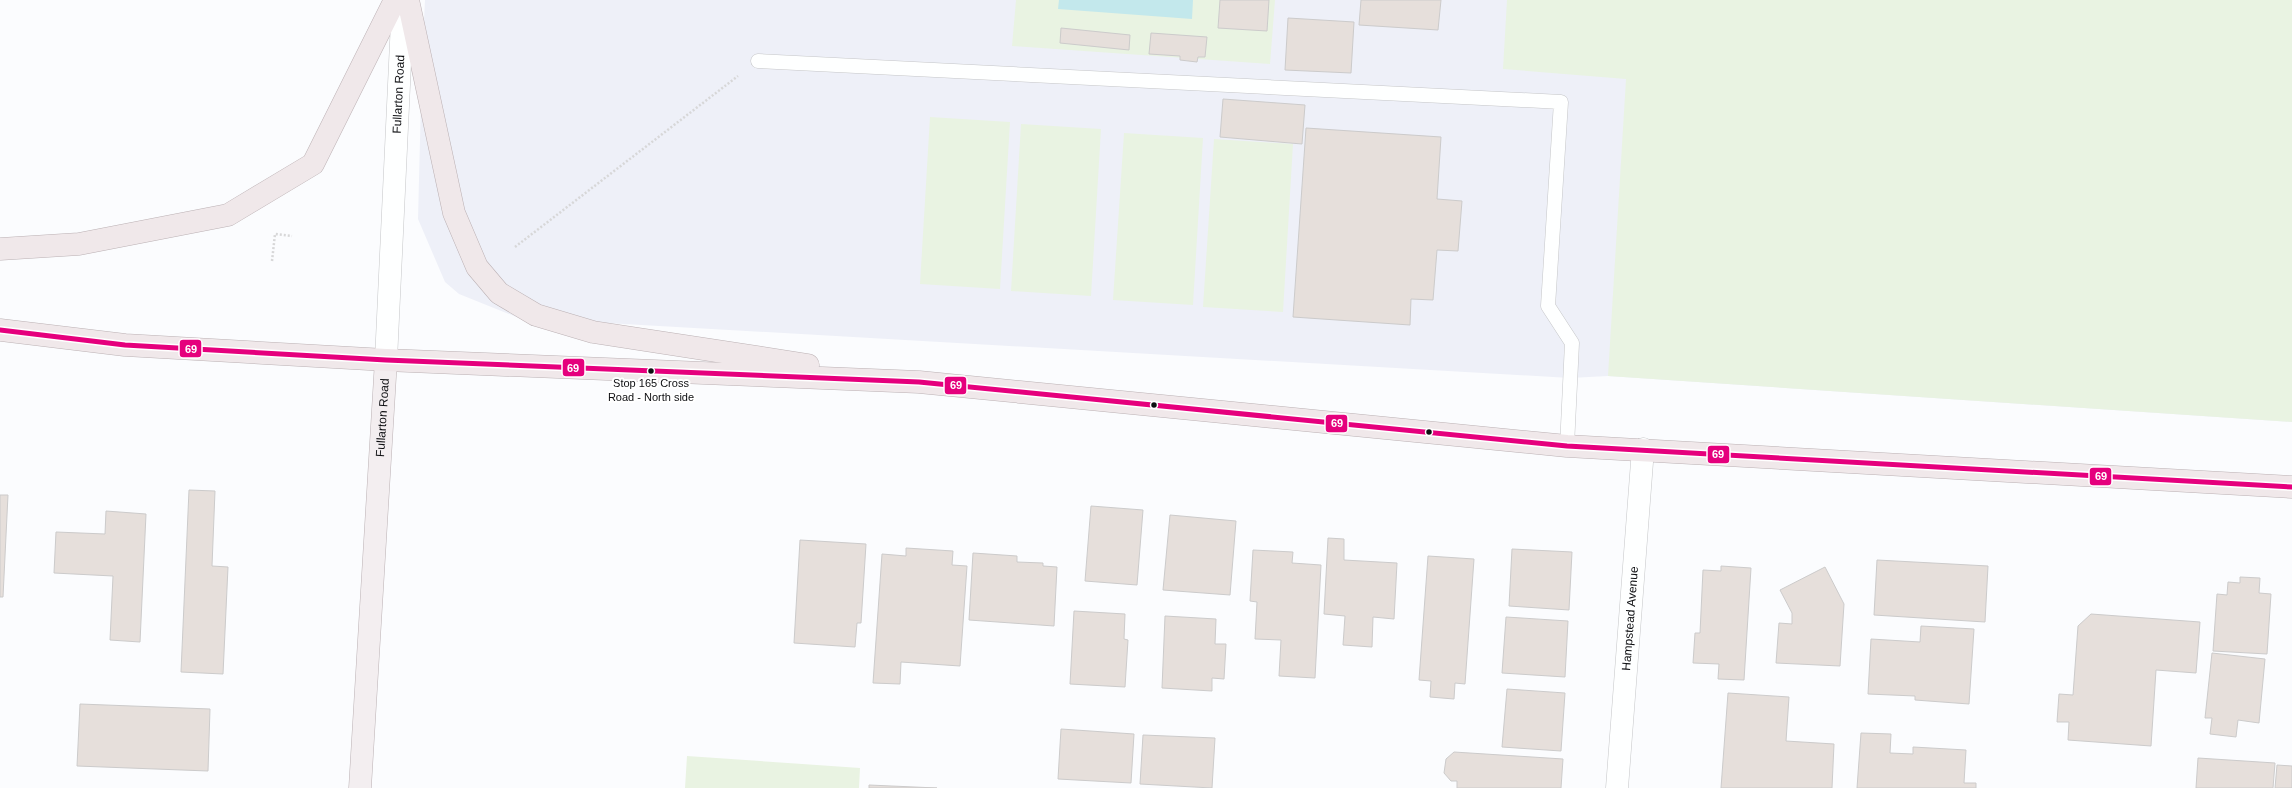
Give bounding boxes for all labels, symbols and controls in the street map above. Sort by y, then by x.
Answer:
street label: Fullarton Road [390,55,407,134]
line badge: 69 [179,339,202,358]
text: 69 [185,343,197,355]
line badge: 69 [562,358,585,377]
text: 69 [567,362,579,374]
marker: Stop 165 Cross Road - North side [646,366,656,376]
line badge: 69 [944,376,967,395]
place label: Stop 165 Cross Road - North side [608,377,694,403]
street label: Fullarton Road [373,378,392,457]
text: 69 [950,379,962,391]
unlabelled marker [1149,400,1159,410]
line badge: 69 [1325,414,1348,433]
text: 69 [1331,417,1343,429]
unlabelled marker [1424,427,1434,437]
line badge: 69 [1707,445,1730,464]
text: 69 [1712,448,1724,460]
line badge: 69 [2089,467,2112,486]
text: 69 [2095,470,2107,482]
street label: Hampstead Avenue [1619,565,1641,671]

